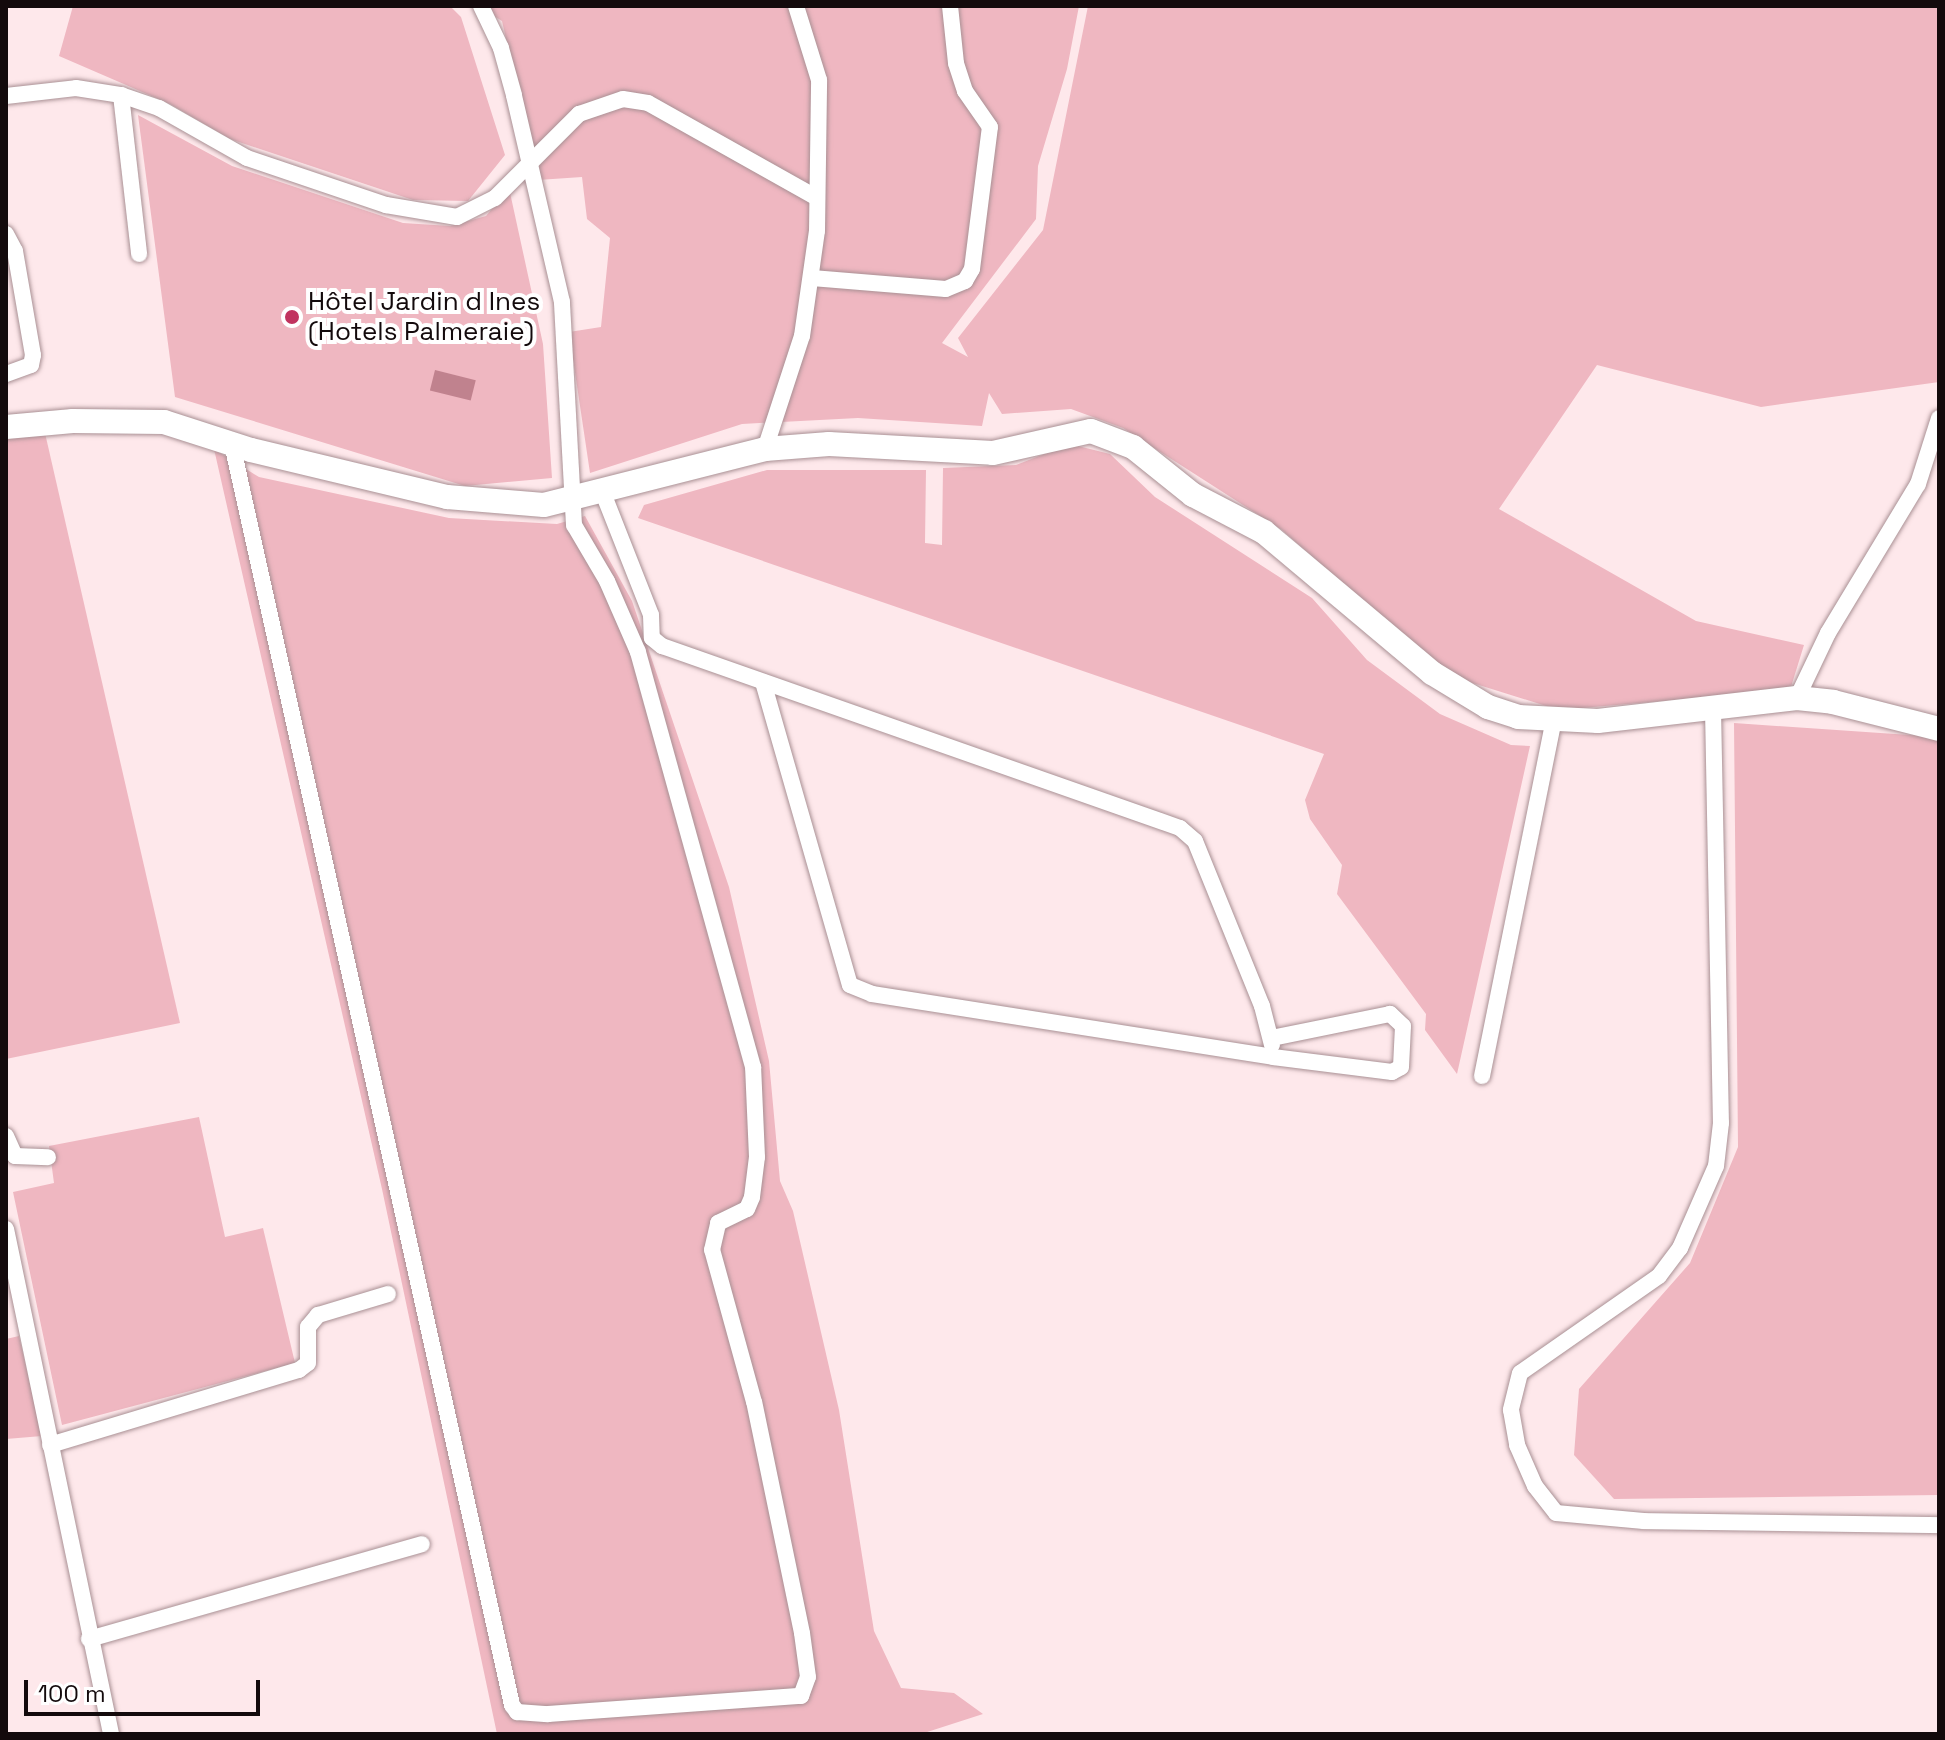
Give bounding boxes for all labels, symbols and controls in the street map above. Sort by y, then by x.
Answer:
place label: Hôtel Jardin d Ines (Hotels Palmeraie) [308,286,540,348]
marker: Hôtel Jardin d Ines (Hotels Palmeraie) [283,308,301,326]
scale bar [28,1664,264,1714]
text: 100 m [38,1678,106,1709]

